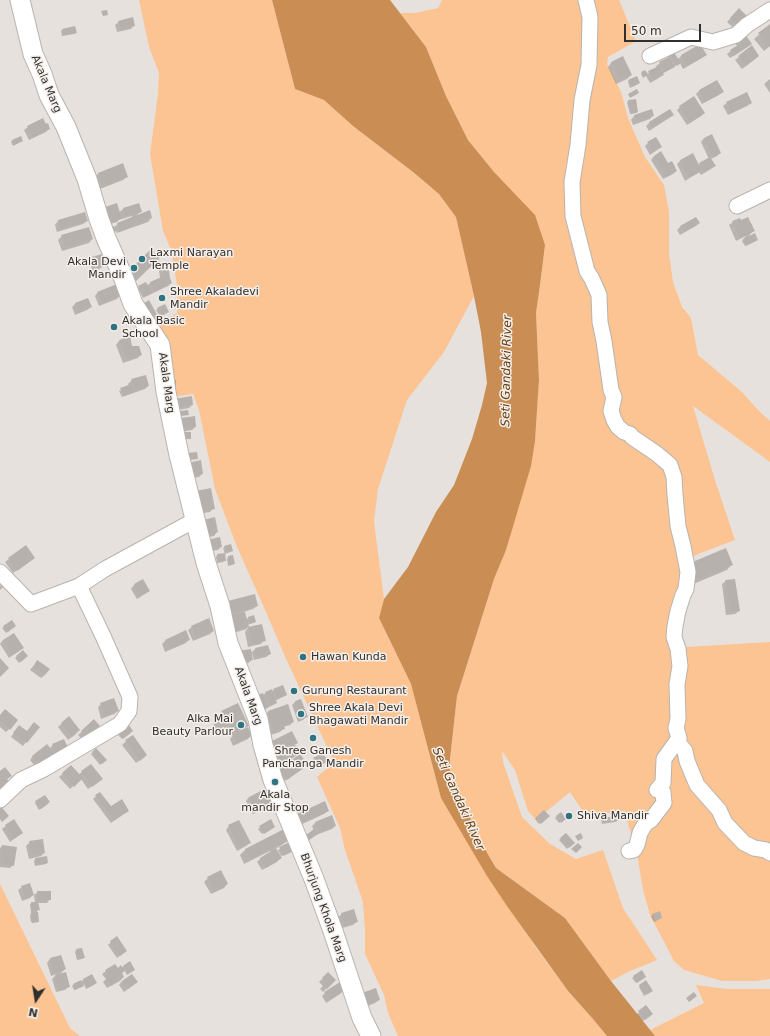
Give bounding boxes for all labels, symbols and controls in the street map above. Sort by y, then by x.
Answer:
scale bar [626,16,703,42]
text: 50 m [631,24,662,38]
street label: Akala Marg [28,53,64,115]
place label: Laxmi Narayan Temple [150,246,233,272]
marker: Laxmi Narayan Temple [137,254,147,264]
place label: Akala Devi Mandir [67,255,126,281]
marker: Akala Devi Mandir [129,263,139,273]
place label: Shree Akaladevi Mandir [170,285,259,311]
marker: Shree Akaladevi Mandir [157,293,167,303]
place label: Akala Basic School [122,314,185,340]
water label: Seti Gandaki River [499,315,515,427]
marker: Akala Basic School [109,322,119,332]
street label: Akala Marg [155,352,177,414]
place label: Hawan Kunda [311,650,387,664]
marker: Hawan Kunda [298,652,308,662]
street label: Akala Marg [231,665,265,727]
place label: Gurung Restaurant [302,684,407,698]
marker: Gurung Restaurant [289,686,299,696]
place label: Shree Akala Devi Bhagawati Mandir [309,701,408,727]
marker: Shree Akala Devi Bhagawati Mandir [296,709,306,719]
place label: Alka Mai Beauty Parlour [152,712,233,738]
marker: Alka Mai Beauty Parlour [236,720,246,730]
marker: Shree Ganesh Panchanga Mandir [308,733,318,743]
place label: Shree Ganesh Panchanga Mandir [262,744,364,770]
water label: Seti Gandaki River [429,745,487,853]
marker: Akala mandir Stop [270,777,280,787]
place label: Akala mandir Stop [241,788,309,814]
place label: Shiva Mandir [577,809,649,823]
marker: Shiva Mandir [564,811,574,821]
street label: Bhurjung Khola Marg [297,852,349,964]
north arrow [16,980,56,1020]
text: N [28,1005,39,1020]

